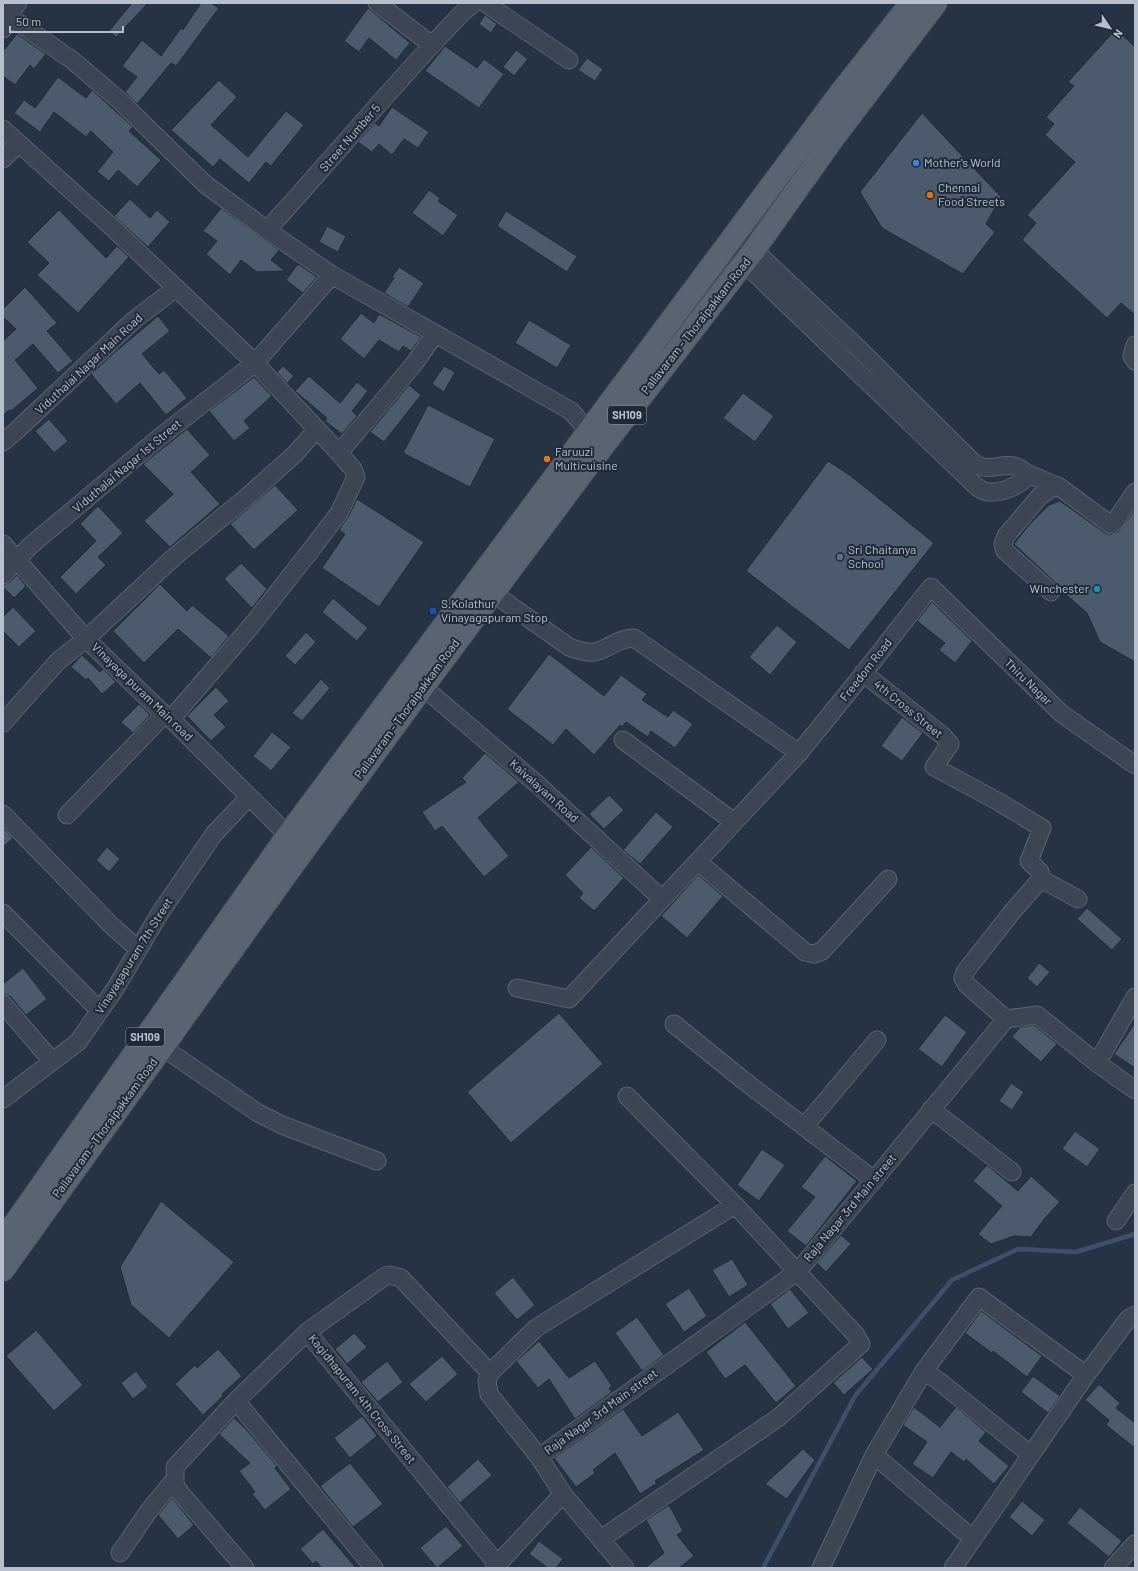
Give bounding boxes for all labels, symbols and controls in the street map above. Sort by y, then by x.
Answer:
scale bar [10,8,123,34]
north arrow [1090,8,1130,48]
text: 50 m [16,14,41,28]
text: N [1111,27,1126,41]
street label: Street Number 5 [316,101,383,174]
place label: Mother's World [924,155,1001,169]
marker: Mother's World [911,158,921,168]
place label: Chennai Food Streets [938,180,1005,208]
marker: Chennai Food Streets [925,190,935,200]
street label: Pallavaram - Thoraipakkam Road [638,254,753,396]
street label: Viduthalai Nagar Main Road [32,310,145,417]
road number: SH109 [608,406,646,424]
street label: Viduthalai Nagar 1st Street [69,416,184,515]
place label: Faruuzi Multicuisine [555,444,618,472]
marker: Faruuzi Multicuisine [542,454,552,464]
place label: Sri Chaitanya School [848,542,916,570]
marker: Sri Chaitanya School [835,552,845,562]
place label: Winchester [1029,581,1090,595]
marker: Winchester [1092,584,1102,594]
place label: S.Kolathur Vinayagapuram Stop [441,596,548,624]
marker: S.Kolathur Vinayagapuram Stop [428,606,438,616]
street label: Freedom Road [836,635,894,704]
street label: Pallavaram - Thoraipakkam Road [351,636,462,781]
street label: Vinayaga puram Main road [89,639,196,743]
street label: Thiru Nagar [1002,655,1056,708]
street label: 4th Cross Street [871,676,946,740]
street label: Kaivalayam Road [507,756,582,825]
street label: Vinayagapuram 7th Street [92,895,175,1016]
road number: SH109 [126,1028,164,1046]
street label: Pallavaram - Thoraipakkam Road [49,1055,160,1200]
street label: Raja Nagar 3rd Main street [800,1151,898,1264]
street label: Kagidhapuram 4th Cross Street [306,1331,419,1466]
street label: Raja Nagar 3rd Main street [541,1366,660,1457]

